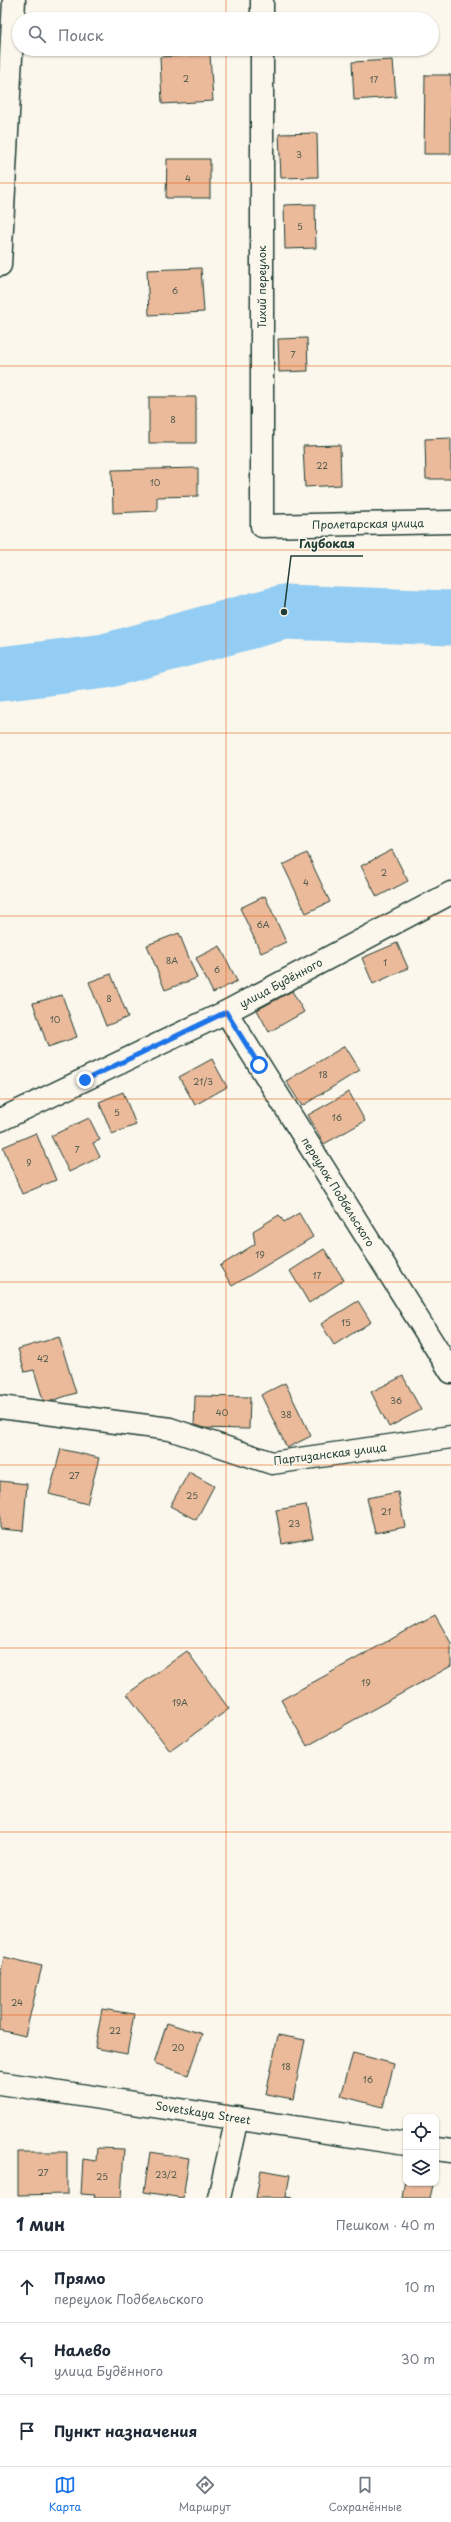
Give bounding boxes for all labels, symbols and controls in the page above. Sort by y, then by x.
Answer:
search box [12,12,439,56]
icon: search [26,23,48,45]
text: Поиск [58,23,104,46]
house number: 2 [183,71,189,85]
house number: 17 [370,72,379,86]
house number: 3 [296,147,302,161]
house number: 4 [185,171,191,185]
house number: 5 [297,219,303,233]
street label: Тихий переулок [253,245,270,329]
house number: 6 [172,283,178,297]
house number: 7 [290,347,296,361]
house number: 8 [170,412,176,426]
house number: 22 [316,458,328,472]
house number: 10 [150,475,161,489]
street label: Пролетарская улица [312,514,424,533]
callout: Глубокая [291,532,363,556]
text: Глубокая [299,534,355,552]
house number: 2 [381,865,387,879]
house number: 4 [303,875,309,889]
house number: 6А [256,917,270,931]
house number: 8А [166,953,178,967]
street label: улица Будённого [236,953,325,1012]
house number: 1 [383,955,387,969]
house number: 6 [214,962,220,976]
house number: 8 [106,991,112,1005]
house number: 10 [50,1012,61,1026]
route start [250,1056,268,1074]
house number: 18 [318,1067,328,1081]
route end [76,1071,94,1089]
house number: 21/3 [193,1074,213,1088]
house number: 5 [114,1105,120,1119]
house number: 16 [332,1110,342,1124]
street label: переулок Подбельского [298,1134,379,1250]
house number: 7 [74,1142,80,1156]
house number: 9 [26,1155,32,1169]
house number: 19 [255,1247,265,1261]
house number: 17 [313,1268,322,1282]
house number: 15 [341,1315,351,1329]
house number: 42 [37,1351,49,1365]
house number: 36 [390,1393,402,1407]
house number: 40 [216,1405,229,1419]
house number: 38 [280,1407,292,1421]
street label: Партизанская улица [272,1438,387,1469]
house number: 27 [68,1468,80,1482]
house number: 25 [186,1488,198,1502]
house number: 21 [381,1504,391,1518]
house number: 23 [288,1516,300,1530]
house number: 19 [361,1675,371,1689]
house number: 19А [172,1695,188,1709]
house number: 24 [11,1995,23,2009]
house number: 22 [109,2023,121,2037]
house number: 20 [172,2040,185,2054]
house number: 18 [281,2059,291,2073]
house number: 16 [363,2072,373,2086]
street label: Sovetskaya Street [154,2097,253,2129]
map controls [403,2114,439,2186]
button: locate [403,2114,439,2150]
button: layers [403,2150,439,2186]
house number: 27 [37,2165,49,2179]
house number: 23/2 [155,2167,177,2181]
house number: 25 [96,2169,108,2183]
text: 1 мин [16,2211,65,2237]
text: Пешком · 40 m [336,2215,435,2234]
text: Прямо [54,2266,105,2289]
icon: ahead [16,2276,38,2298]
text: 10 m [405,2277,435,2296]
text: переулок Подбельского [54,2289,204,2308]
text: Налево [54,2338,111,2361]
icon: left [16,2348,38,2370]
text: 30 m [401,2349,435,2368]
text: улица Будённого [54,2361,163,2380]
text: Пункт назначения [54,2419,197,2442]
icon: arrive [16,2420,38,2442]
tab: Карта [49,2474,81,2515]
tab: Маршрут [179,2474,231,2515]
tab: Сохранённые [329,2474,402,2515]

